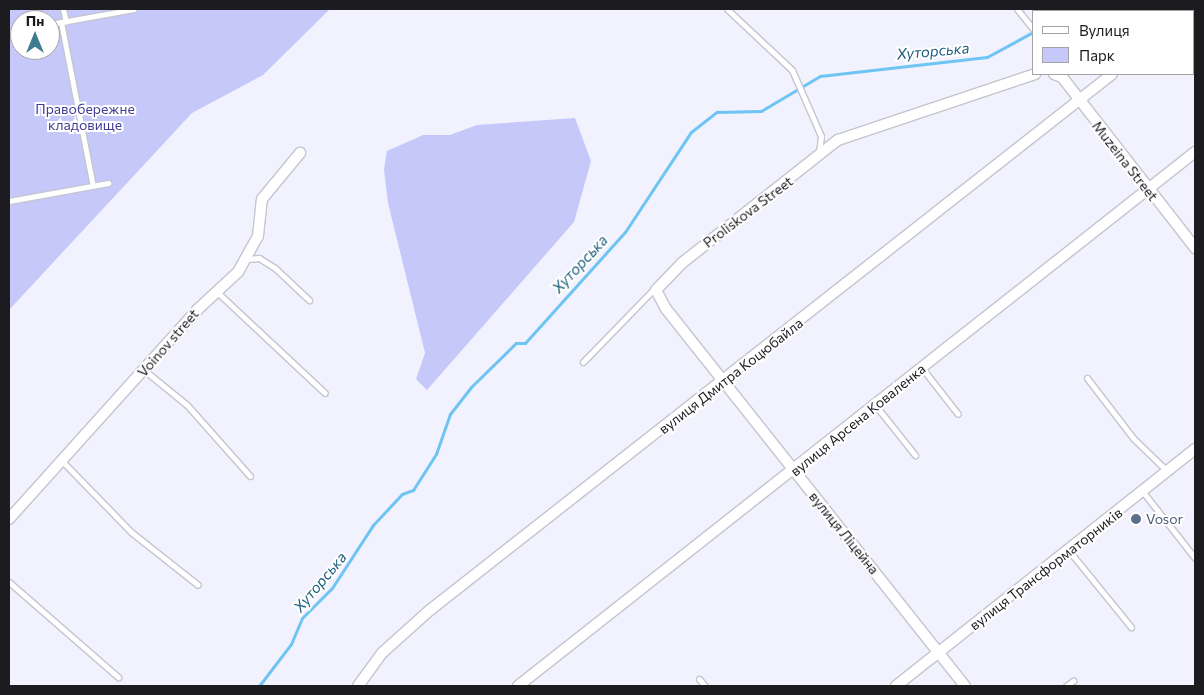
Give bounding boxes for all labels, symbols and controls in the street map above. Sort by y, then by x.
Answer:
north arrow [10,10,60,60]
legend [1032,10,1194,75]
text: Пн [26,12,44,29]
text: Вулиця [1079,21,1130,39]
water label: Хуторська [896,39,970,63]
text: Парк [1079,46,1115,64]
park label: Правобережне кладовище [35,101,135,134]
street label: Muzeina Street [1089,118,1161,204]
street label: Proliskova Street [700,173,796,251]
water label: Хуторська [549,231,611,297]
street label: Voinov street [134,306,202,380]
street label: вулиця Дмитра Коцюбайла [656,315,806,437]
street label: вулиця Арсена Коваленка [787,360,929,480]
street label: вулиця Ліцейна [806,488,882,578]
street label: вулиця Трансформаторників [966,504,1126,634]
place label: Vosor [1146,511,1183,527]
marker: Vosor [1130,513,1142,525]
water label: Хуторська [290,548,350,616]

